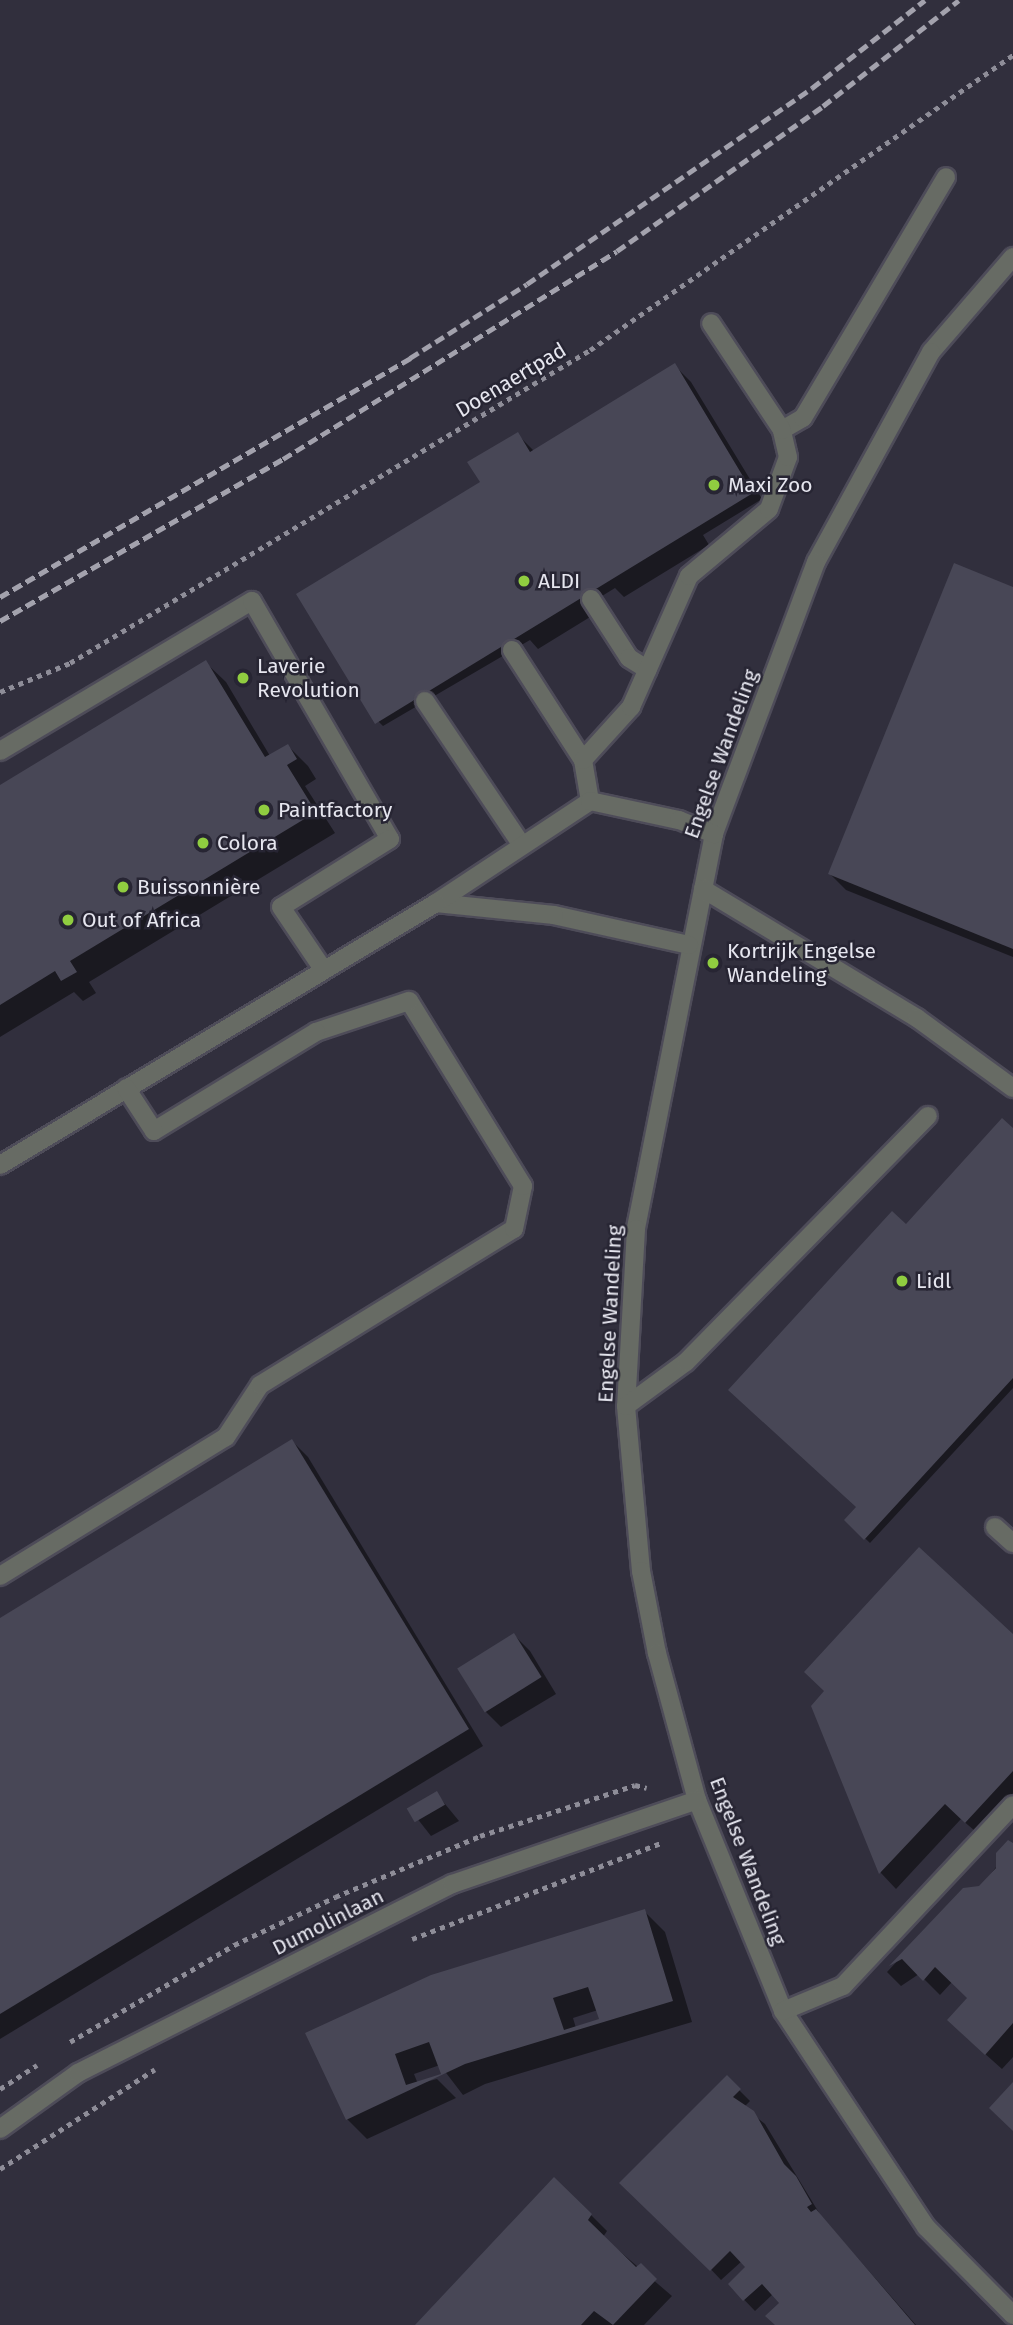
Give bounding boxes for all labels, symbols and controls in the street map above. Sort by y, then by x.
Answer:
street label: Doenaertpad [451,337,571,423]
place label: Maxi Zoo [728,472,812,498]
marker: Maxi Zoo [706,477,722,493]
place label: ALDI [538,568,580,594]
marker: ALDI [516,573,532,589]
place label: Laverie Revolution [257,653,360,703]
street label: Engelse Wandeling [679,666,763,842]
marker: Laverie Revolution [235,670,251,686]
place label: Paintfactory [278,797,392,823]
marker: Paintfactory [256,802,272,818]
place label: Colora [217,830,278,856]
marker: Colora [195,835,211,851]
place label: Buissonnière [137,874,260,900]
marker: Buissonnière [115,879,131,895]
place label: Out of Africa [82,907,201,933]
marker: Out of Africa [60,912,76,928]
place label: Kortrijk Engelse Wandeling [727,938,876,988]
marker: Kortrijk Engelse Wandeling [705,955,721,971]
street label: Engelse Wandeling [593,1224,627,1404]
place label: Lidl [916,1268,951,1294]
marker: Lidl [894,1273,910,1289]
street label: Engelse Wandeling [704,1773,792,1949]
street label: Dumolinlaan [268,1883,388,1961]

